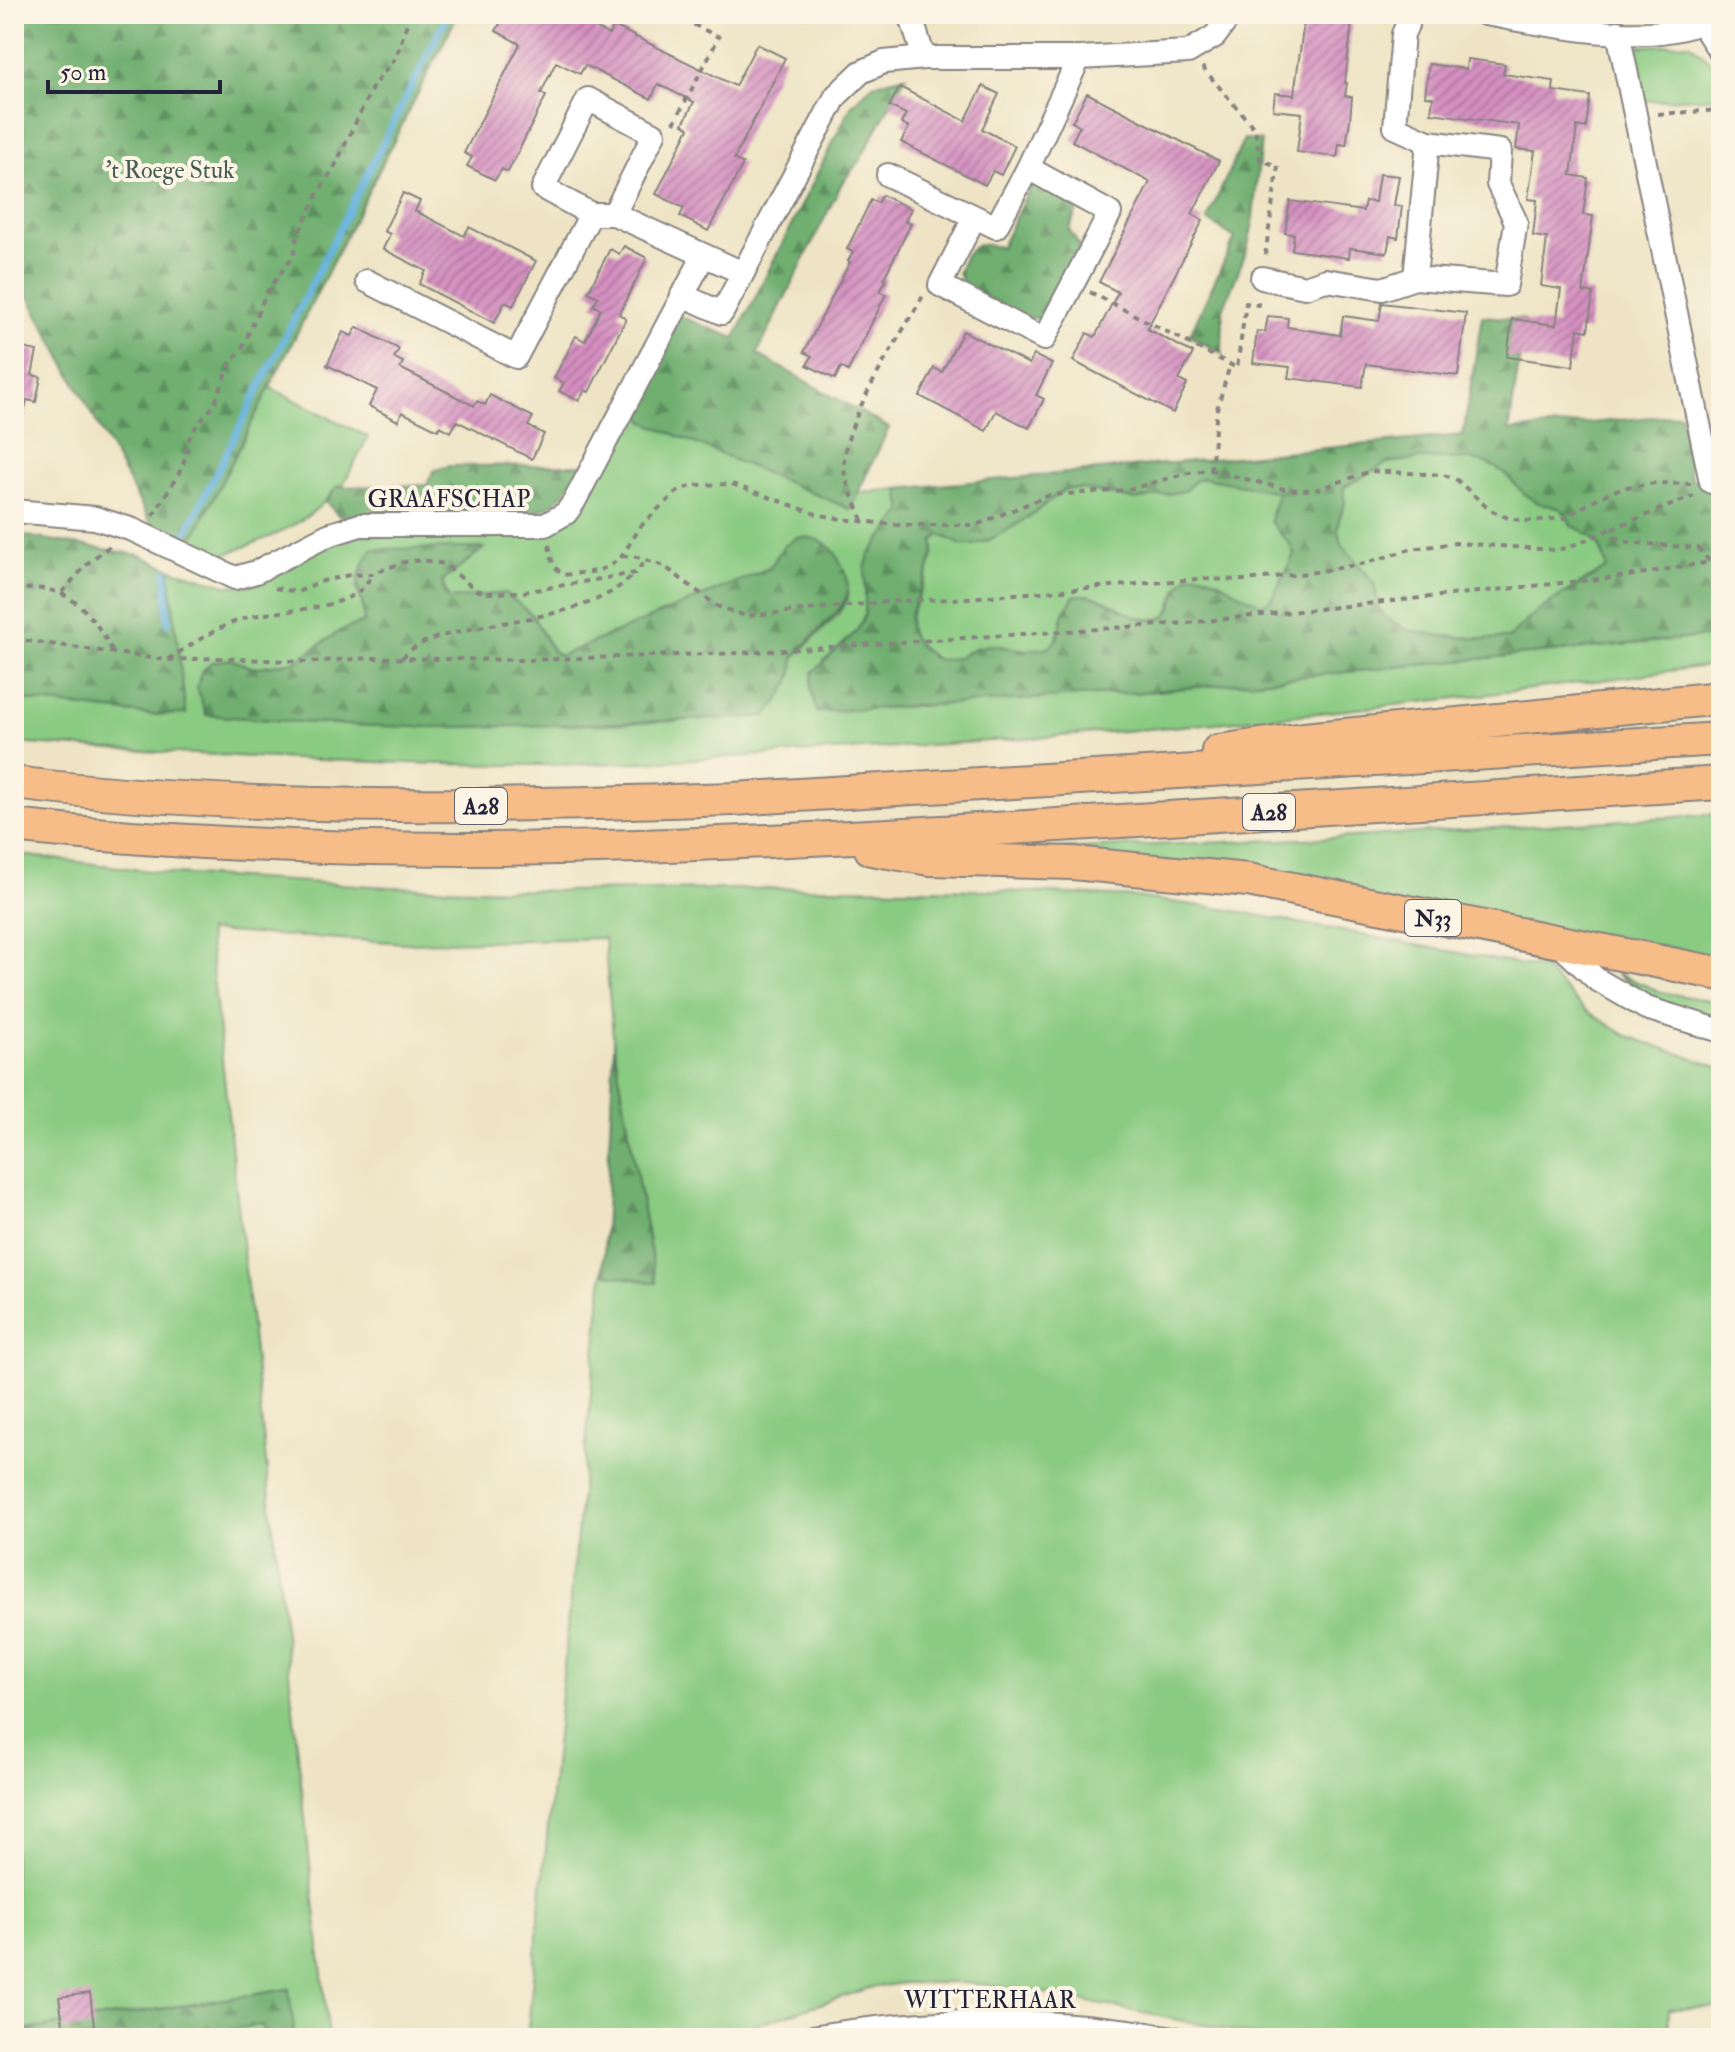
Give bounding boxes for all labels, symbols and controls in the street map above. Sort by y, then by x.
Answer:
scale bar [48,44,220,94]
text: 50 m [60,57,107,88]
park label: 't Roege Stuk [105,155,235,186]
street label: GRAAFSCHAP [368,484,530,515]
road number: A28 [455,788,507,824]
road number: A28 [1243,794,1295,830]
road number: N33 [1405,900,1461,936]
street label: WITTERHAAR [903,1985,1077,2016]

